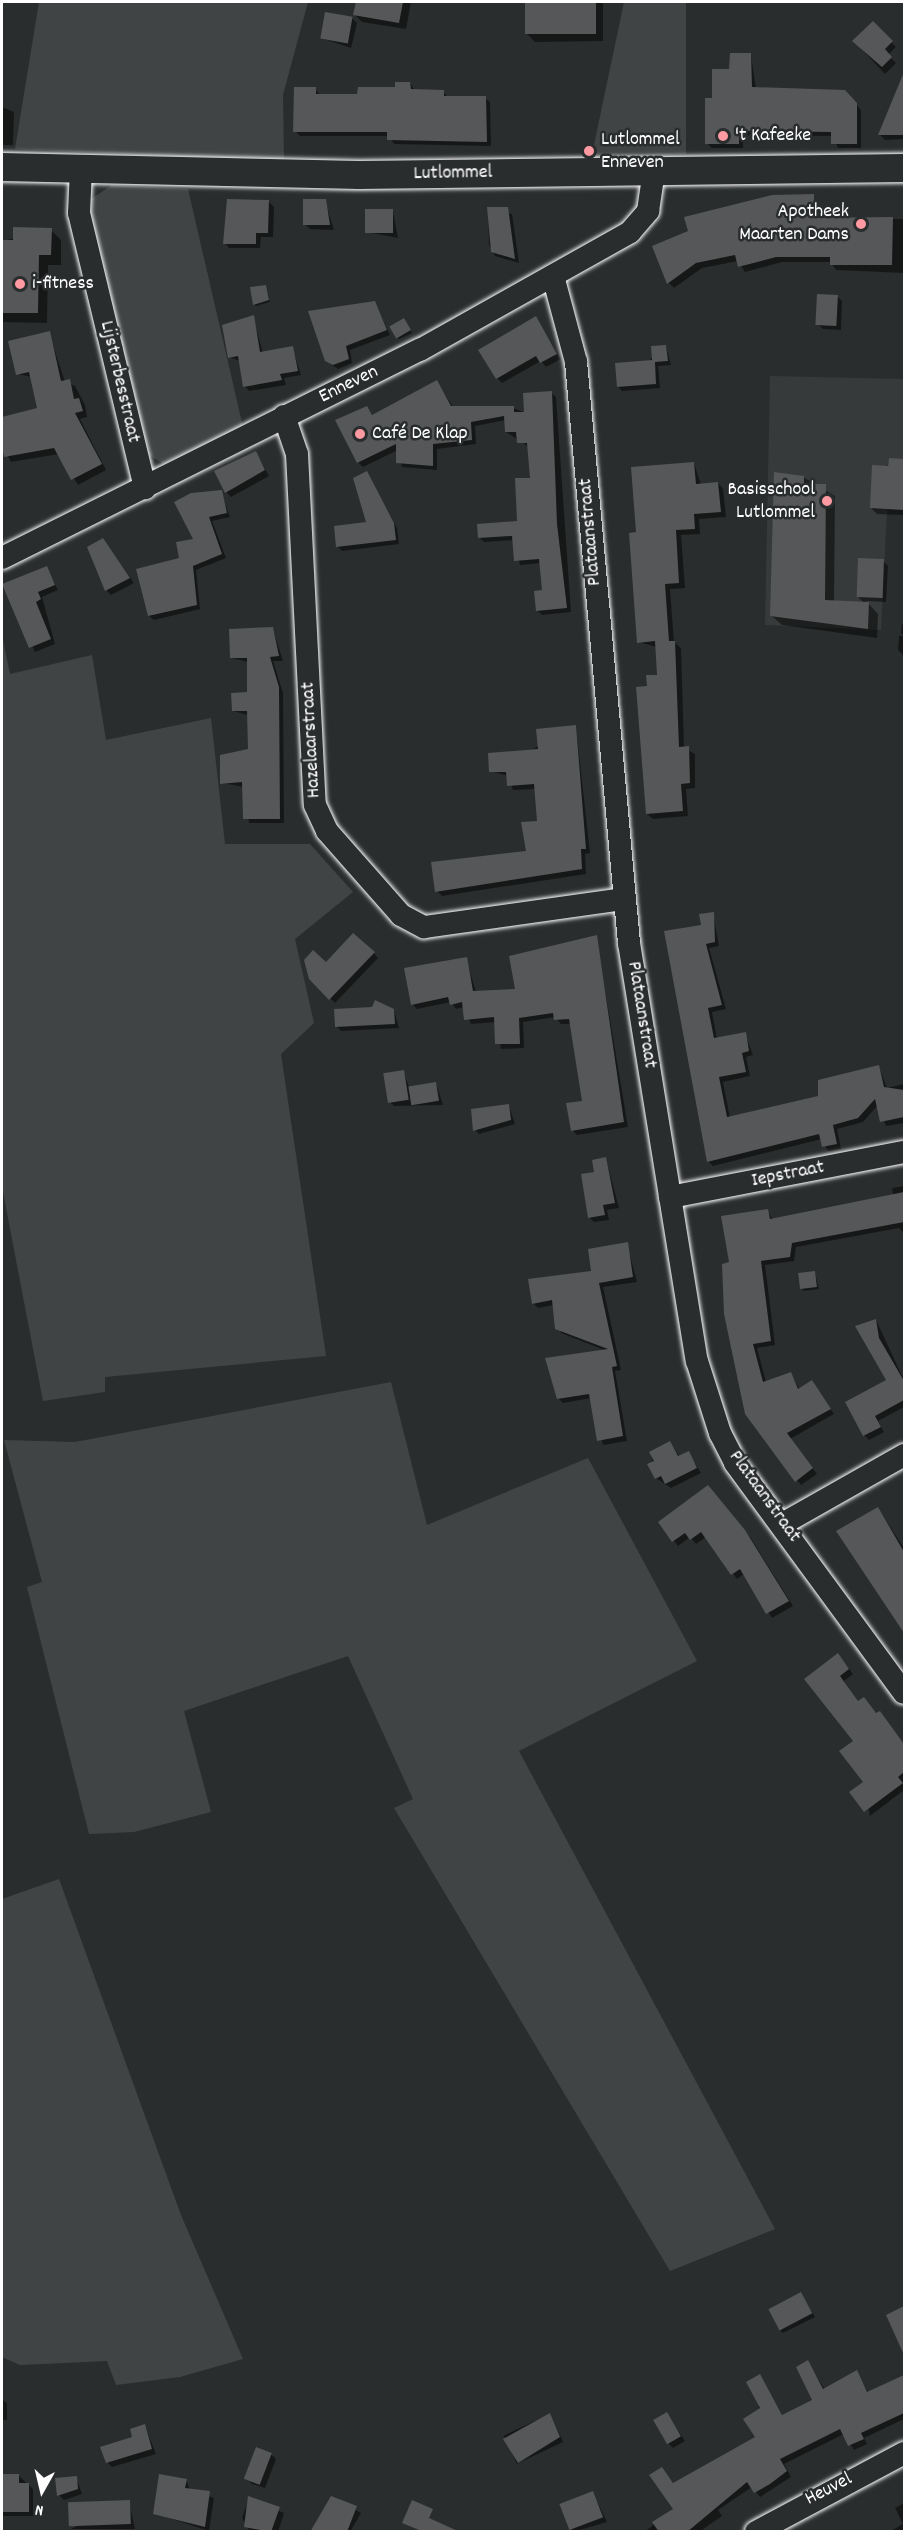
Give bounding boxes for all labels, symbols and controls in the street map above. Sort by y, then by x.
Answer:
place label: 't Kafeeke [735,124,811,148]
place label: Lutlommel Enneven [601,128,680,175]
marker: 't Kafeeke [716,129,730,143]
marker: Lutlommel Enneven [582,144,596,158]
street label: Lutlommel [413,161,493,187]
place label: Apotheek Maarten Dams [739,201,849,248]
marker: Apotheek Maarten Dams [854,217,868,231]
place label: i-fitness [32,272,94,296]
marker: i-fitness [13,277,27,291]
street label: Lijsterbesstraat [93,319,145,445]
street label: Enneven [316,360,382,410]
place label: Café De Klap [372,422,468,446]
marker: Café De Klap [353,427,367,441]
street label: Plataanstraat [574,477,608,587]
place label: Basisschool Lutlommel [727,478,815,525]
marker: Basisschool Lutlommel [820,494,834,508]
street label: Hazelaarstraat [297,681,327,799]
street label: Plataanstraat [621,960,661,1070]
street label: Iepstraat [750,1156,826,1194]
street label: Plataanstraat [723,1446,805,1548]
north arrow [12,2461,72,2521]
street label: Heuvel [801,2468,857,2512]
text: N [34,2497,45,2521]

